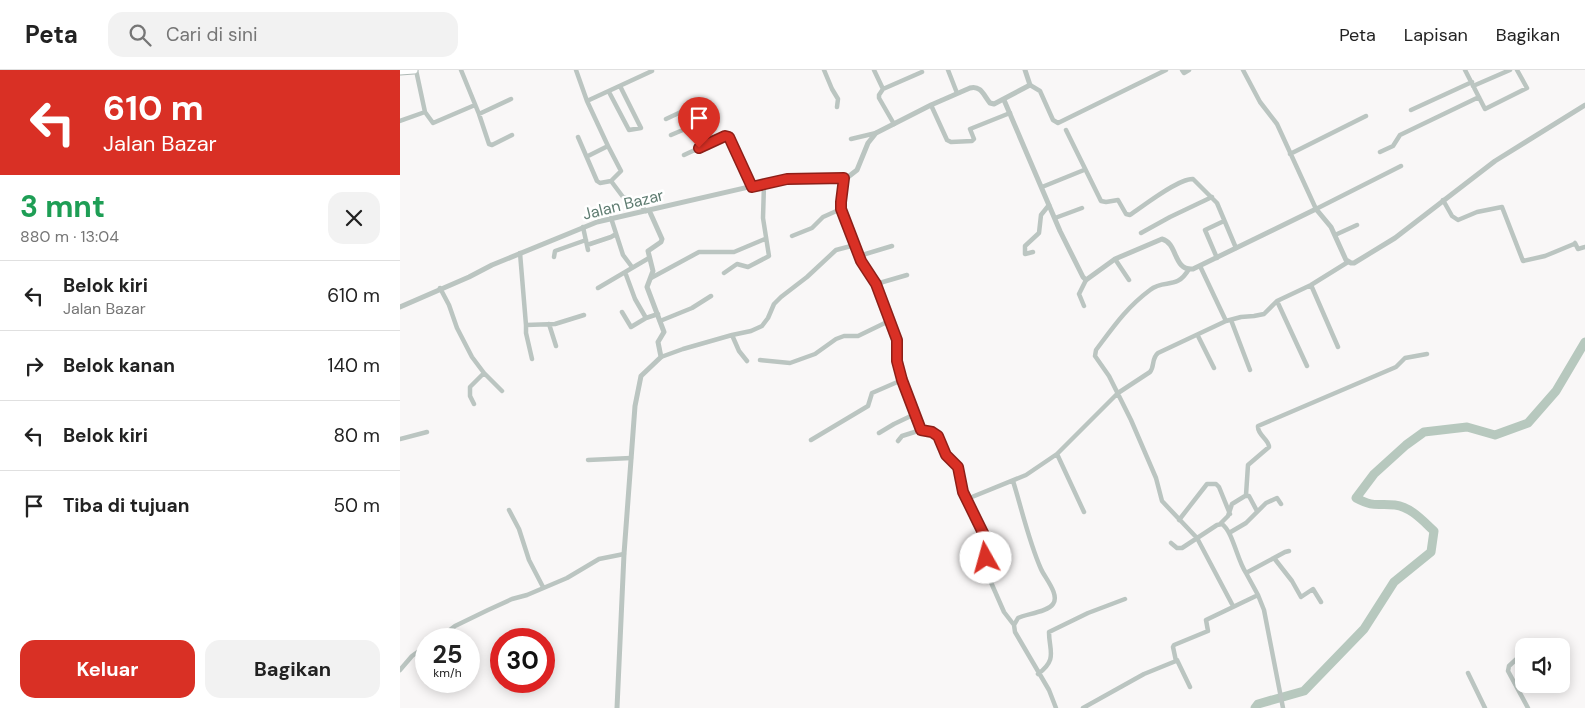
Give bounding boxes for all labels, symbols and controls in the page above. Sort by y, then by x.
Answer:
search box [108,12,458,57]
text: Peta [25,19,78,50]
icon: search [126,21,154,49]
text: Cari di sini [166,22,258,47]
text: Peta [1339,23,1376,47]
text: Lapisan [1404,23,1468,47]
text: Bagikan [1496,23,1560,47]
text: 610 m [103,85,204,131]
icon: left [20,90,85,155]
pin [678,97,720,148]
icon: arrive [685,104,713,132]
text: Jalan Bazar [103,129,217,158]
street label: Jalan Bazar [580,184,666,225]
text: 3 mnt [20,187,105,226]
button: close [328,192,380,244]
text: 880 m · 13:04 [20,226,119,247]
text: Belok kiri [63,273,148,298]
icon: left [20,282,48,310]
text: 610 m [327,283,380,308]
text: Jalan Bazar [63,298,146,319]
icon: right [20,352,48,380]
text: Belok kanan [63,353,175,378]
text: 140 m [328,353,380,378]
icon: left [20,422,48,450]
text: Belok kiri [63,423,148,448]
text: 80 m [333,423,380,448]
icon: arrive [20,492,48,520]
text: Tiba di tujuan [63,493,189,518]
text: 50 m [333,493,380,518]
position arrow [959,531,1011,583]
speed limit sign: 30 [490,628,555,693]
text: 25 [433,638,462,671]
map controls [1515,638,1570,693]
button: sound [1515,638,1570,693]
button: Keluar [20,640,195,698]
button: Bagikan [205,640,380,698]
text: km/h [433,665,462,681]

